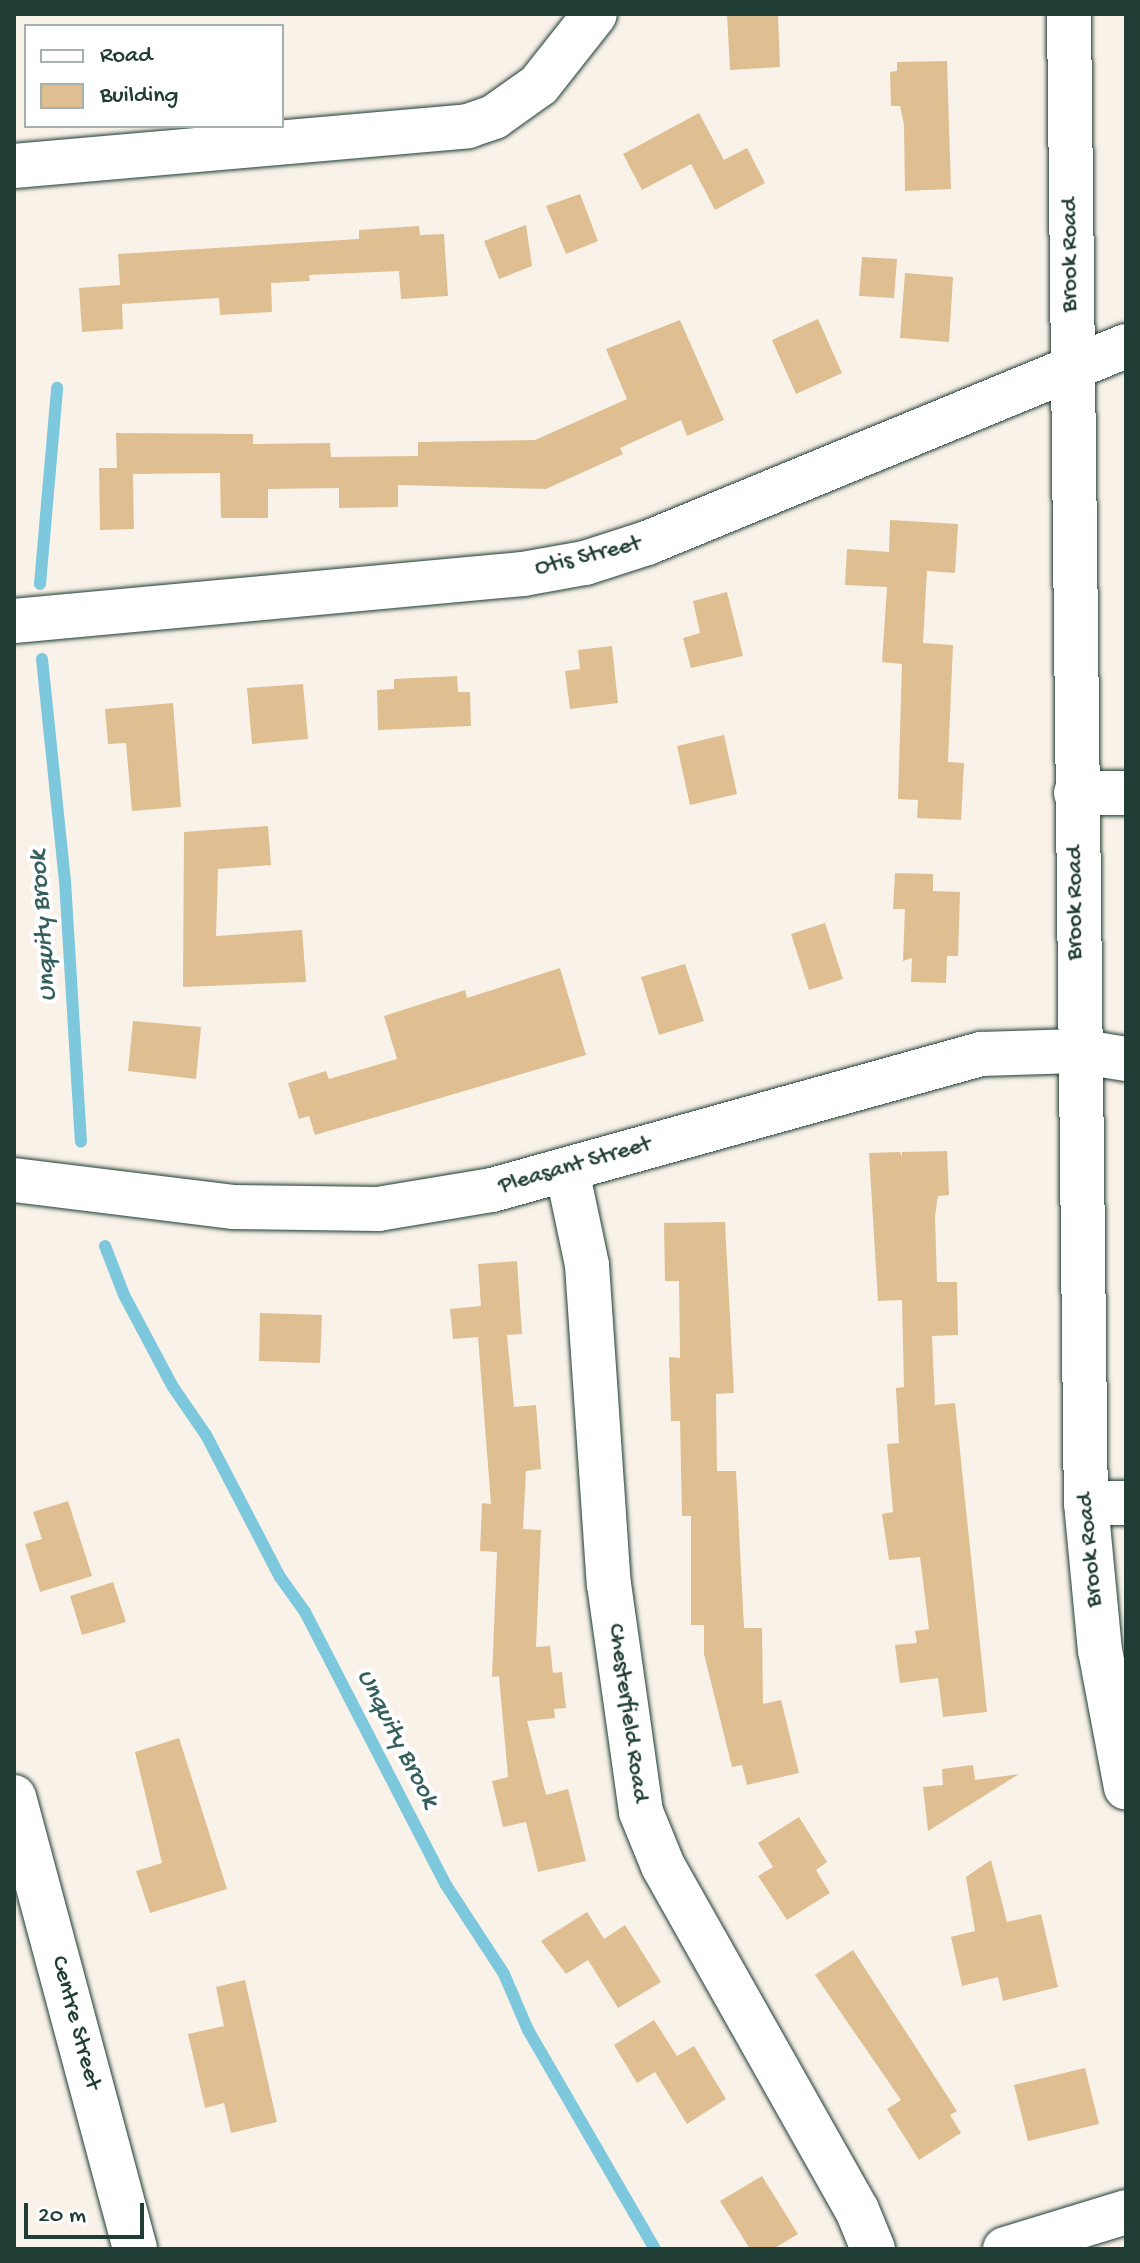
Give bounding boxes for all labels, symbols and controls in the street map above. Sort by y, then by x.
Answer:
legend [24,24,284,128]
text: Road [100,42,152,71]
text: Building [100,82,178,111]
street label: Brook Road [1057,198,1085,312]
street label: Otis Street [532,530,644,584]
street label: Brook Road [1062,846,1090,960]
water label: Unquity Brook [24,849,66,1003]
street label: Pleasant Street [495,1130,655,1202]
street label: Brook Road [1072,1492,1110,1608]
street label: Chesterfield Road [600,1622,654,1804]
water label: Unquity Brook [348,1664,444,1814]
street label: Centre Street [43,1953,107,2093]
scale bar [28,2187,148,2237]
text: 20 m [38,2202,86,2231]

